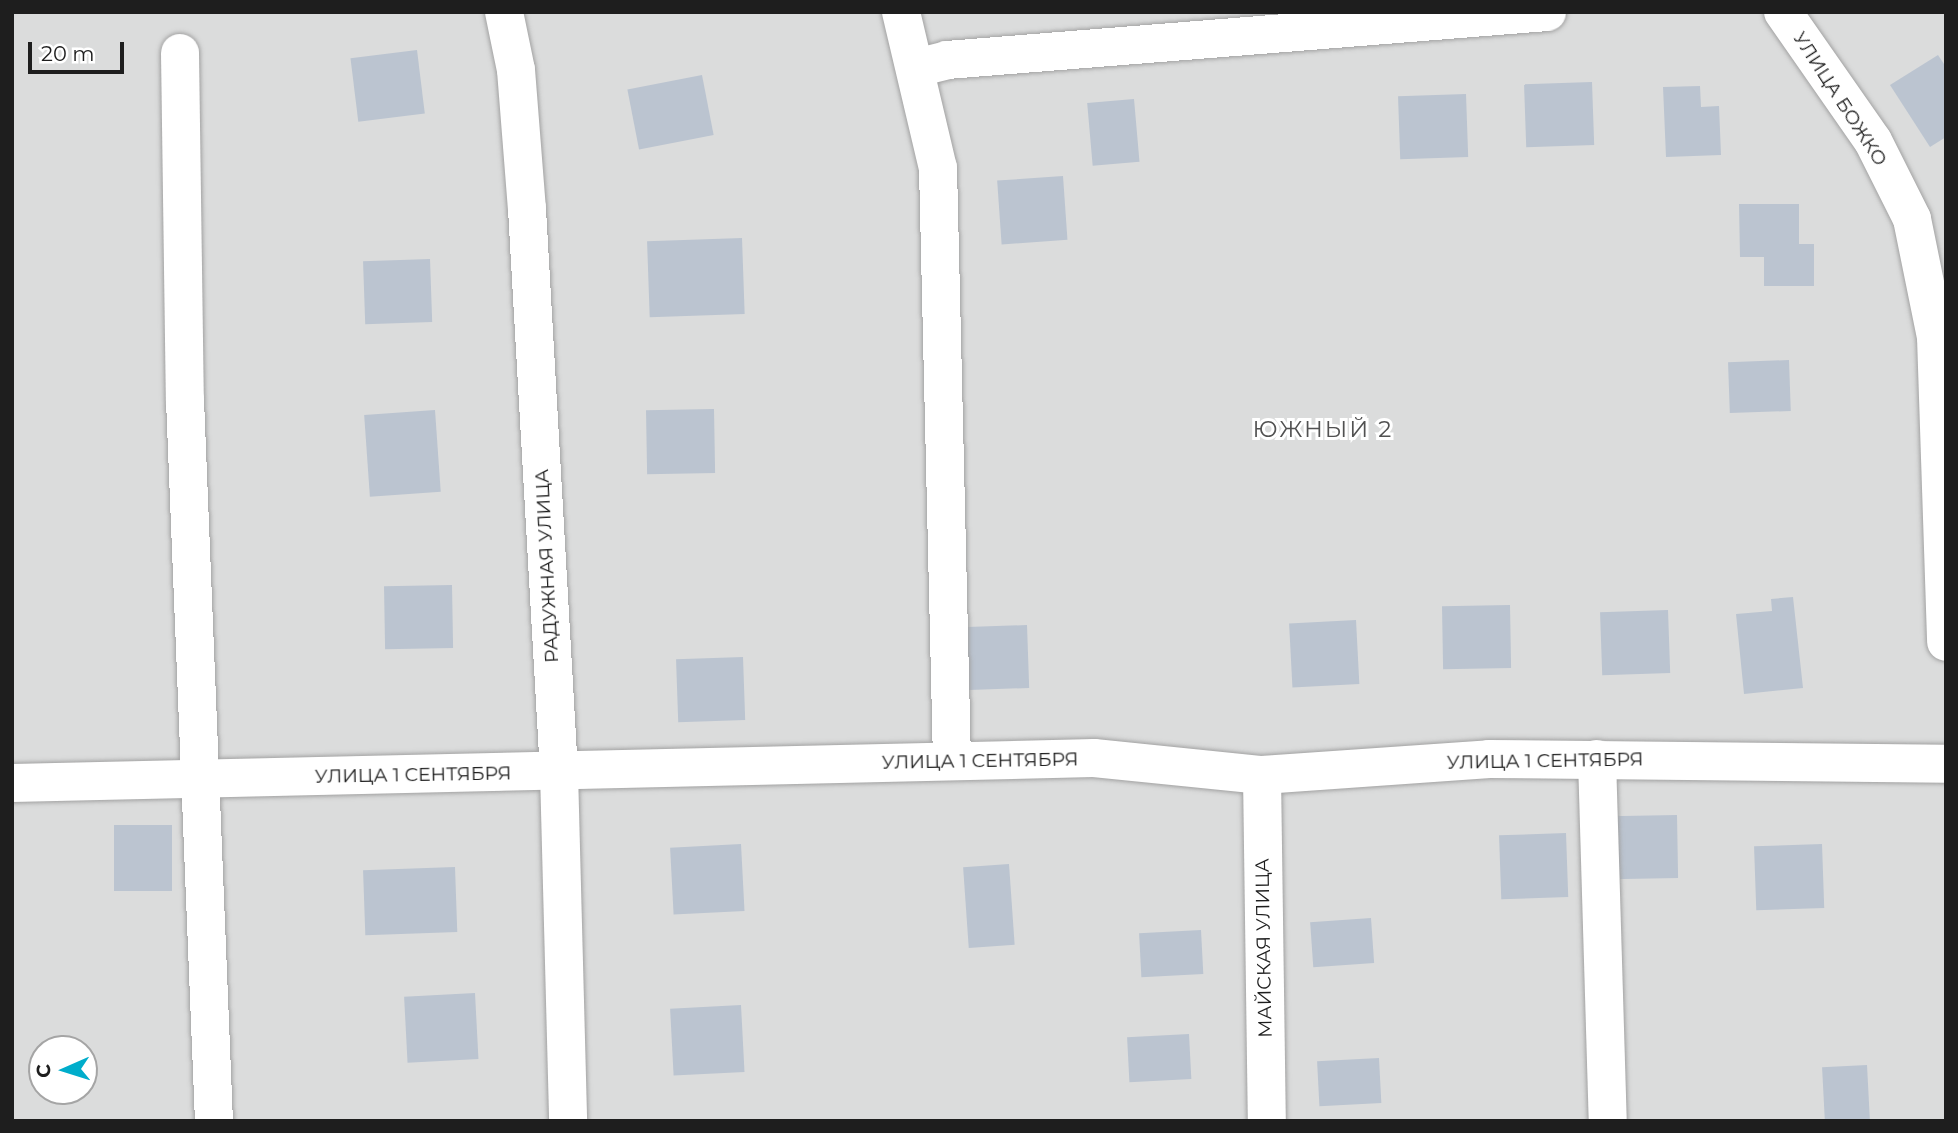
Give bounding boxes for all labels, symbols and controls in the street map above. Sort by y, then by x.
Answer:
scale bar [32,28,128,72]
street label: УЛИЦА БОЖКО [1788,28,1892,170]
text: 20 m [41,41,95,66]
district label: ЮЖНЫЙ 2 [1253,415,1393,443]
street label: РАДУЖНАЯ УЛИЦА [531,468,563,664]
street label: УЛИЦА 1 СЕНТЯБРЯ [882,748,1078,774]
street label: УЛИЦА 1 СЕНТЯБРЯ [1447,748,1643,774]
street label: УЛИЦА 1 СЕНТЯБРЯ [315,762,511,788]
street label: МАЙСКАЯ УЛИЦА [1251,858,1277,1038]
north arrow [28,1035,98,1105]
text: С [32,1064,55,1079]

